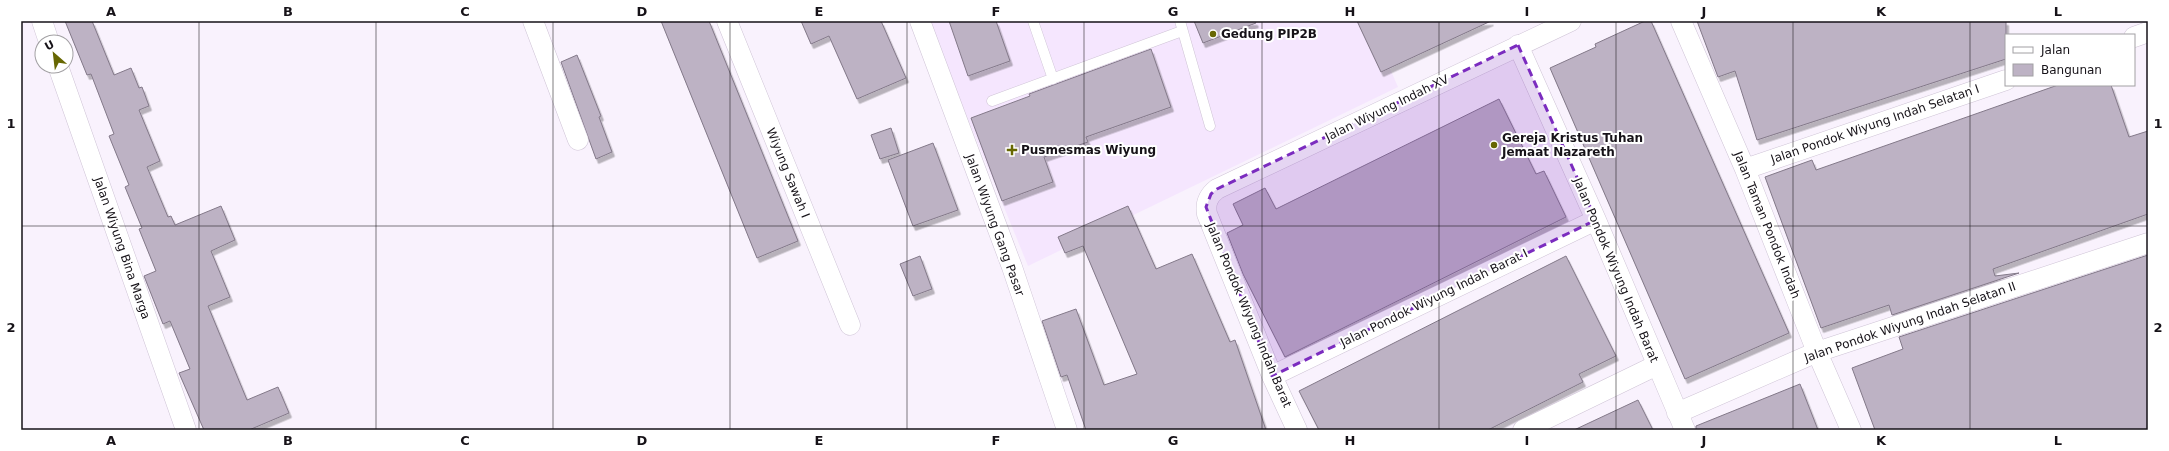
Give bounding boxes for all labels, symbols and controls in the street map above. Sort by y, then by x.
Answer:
text: A [106,4,116,19]
text: B [283,4,293,19]
text: C [460,4,470,19]
text: D [637,4,648,19]
text: E [815,4,823,19]
text: F [992,4,1000,19]
text: G [1168,4,1178,19]
text: H [1345,4,1355,19]
text: I [1525,4,1529,19]
text: J [1701,4,1706,19]
text: K [1876,4,1887,19]
text: L [2054,4,2062,19]
place label: Gedung PIP2B [1221,27,1317,41]
marker: Gedung PIP2B [1208,29,1218,39]
north arrow [34,34,74,74]
legend [2005,34,2135,86]
text: U [43,38,57,53]
text: Jalan [2040,43,2070,57]
text: Bangunan [2041,63,2102,77]
street label: Jalan Wiyung Indah XV [1322,72,1452,144]
street label: Jalan Pondok Wiyung Indah Selatan I [1768,82,1981,167]
text: 1 [6,116,16,131]
text: 1 [2153,116,2163,131]
street label: Wiyung Sawah I [764,126,812,220]
place label: Gereja Kristus Tuhan Jemaat Nazareth [1501,131,1643,159]
marker: Gereja Kristus Tuhan Jemaat Nazareth [1489,140,1499,150]
place label: Pusmesmas Wiyung [1021,143,1156,157]
marker: Pusmesmas Wiyung [1006,144,1018,156]
street label: Jalan Taman Pondok Indah [1731,149,1803,301]
street label: Jalan Wiyung Gang Pasar [962,151,1027,298]
street label: Jalan Wiyung Bina Marga [91,174,153,321]
street label: Jalan Pondok Wiyung Indah Barat [1570,175,1661,365]
street label: Jalan Pondok Wiyung Indah Barat [1203,220,1294,410]
street label: Jalan Pondok Wiyung Indah Barat I [1337,246,1530,350]
street label: Jalan Pondok Wiyung Indah Selatan II [1801,279,2018,365]
text: 2 [6,320,16,335]
text: 2 [2153,320,2163,335]
text: A [106,433,116,448]
text: B [283,433,293,448]
text: C [460,433,470,448]
text: D [637,433,648,448]
text: E [815,433,823,448]
text: F [992,433,1000,448]
text: G [1168,433,1178,448]
text: H [1345,433,1355,448]
text: I [1525,433,1529,448]
text: J [1701,433,1706,448]
text: K [1876,433,1887,448]
text: L [2054,433,2062,448]

